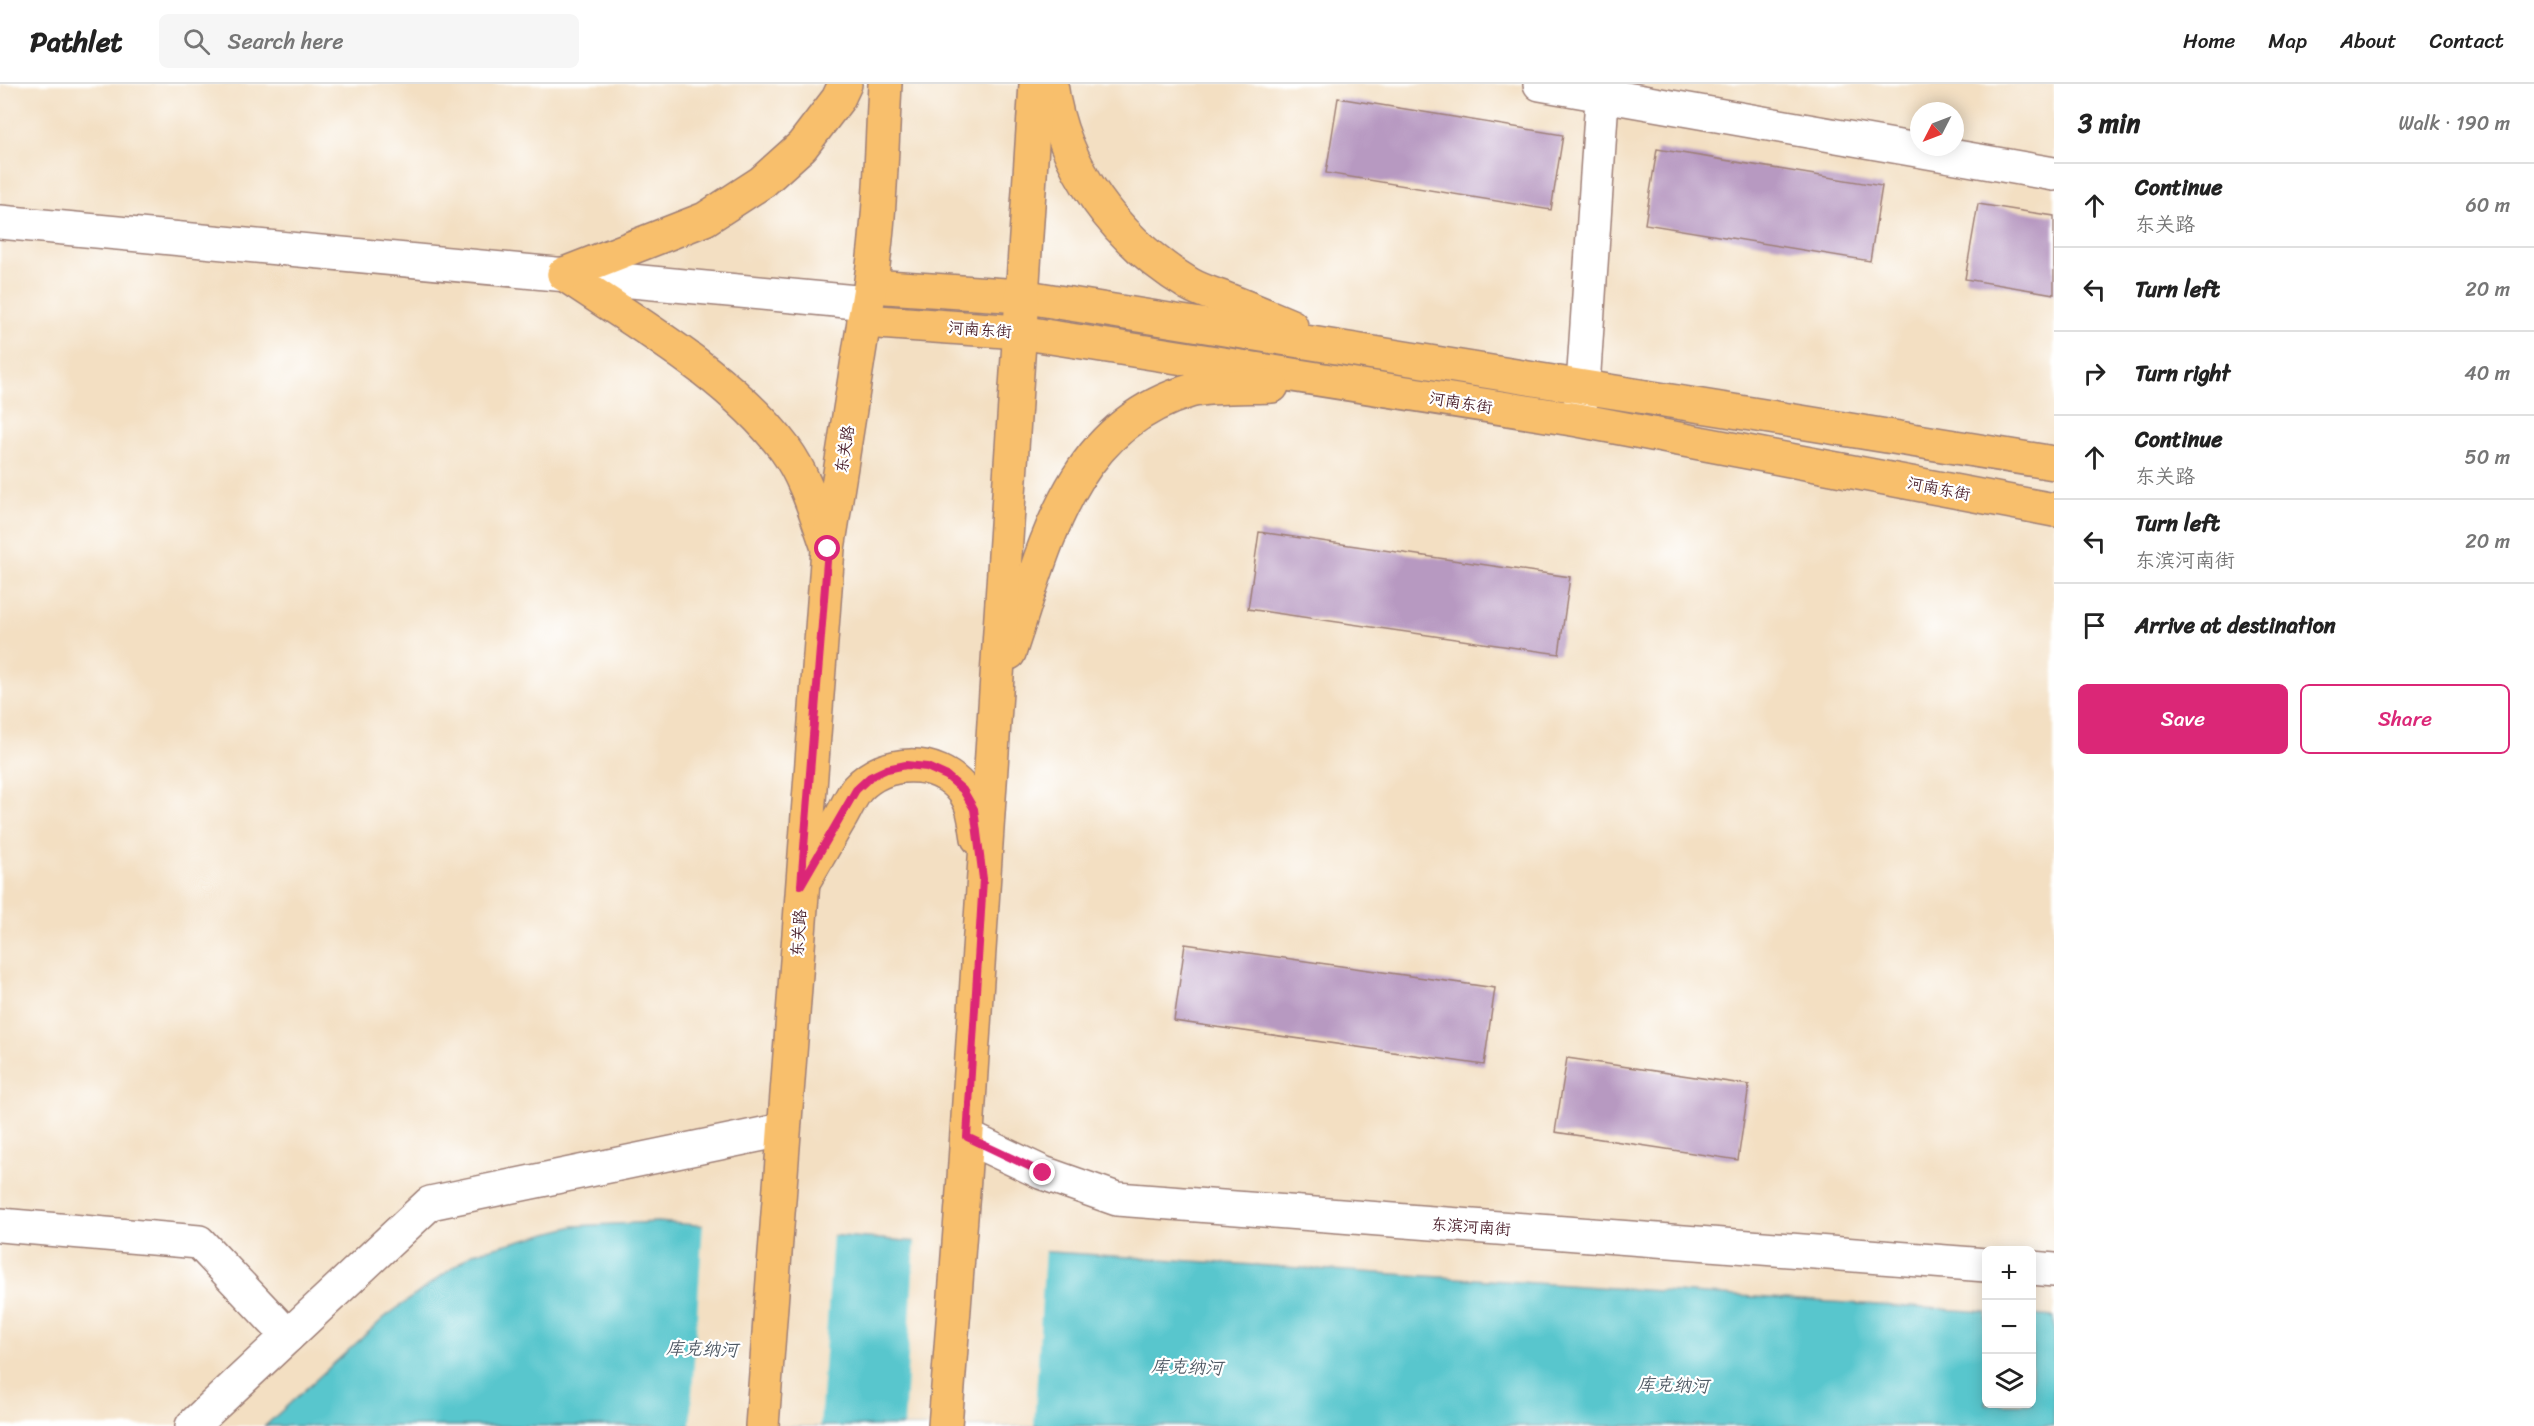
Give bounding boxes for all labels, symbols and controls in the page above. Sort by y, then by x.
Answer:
search box [159,14,579,68]
text: Pathlet [30,17,123,66]
text: Search here [228,22,343,61]
text: Home [2183,22,2235,60]
text: Map [2268,22,2307,60]
text: About [2340,22,2397,60]
text: Contact [2430,22,2504,60]
icon: search [180,25,213,58]
text: 3 min [2078,100,2140,146]
north arrow [1910,102,1964,156]
text: Walk · 190 m [2398,106,2510,141]
text: Continue [2135,168,2223,207]
text: 60 m [2465,188,2510,223]
icon: ahead [2078,189,2111,222]
text: 东关路 [2135,207,2195,242]
text: Turn left [2135,270,2220,309]
text: 20 m [2465,272,2510,307]
icon: left [2078,273,2111,306]
street label: 河南东街 [947,313,1013,346]
text: Turn right [2135,354,2230,393]
text: 40 m [2464,356,2510,391]
icon: right [2078,357,2111,390]
street label: 河南东街 [1427,383,1495,422]
text: Continue [2135,420,2223,459]
street label: 东关路 [826,423,863,475]
text: 50 m [2465,440,2510,475]
icon: ahead [2078,441,2111,474]
text: 东关路 [2135,459,2195,494]
street label: 河南东街 [1905,468,1973,509]
text: Turn left [2135,504,2220,543]
text: 20 m [2465,524,2510,559]
icon: left [2078,525,2111,558]
route start [814,535,840,561]
text: 东滨河南街 [2135,543,2235,578]
text: Arrive at destination [2135,606,2336,645]
icon: arrive [2078,609,2111,642]
button: Save [2078,684,2288,754]
button: Share [2300,684,2510,754]
street label: 东关路 [782,908,815,958]
route end [1029,1159,1055,1185]
street label: 东滨河南街 [1430,1209,1512,1244]
map controls [1982,1246,2036,1408]
button: + [1982,1246,2036,1300]
button: − [1982,1300,2036,1354]
water label: 库克纳河 [665,1332,742,1366]
water label: 库克纳河 [1150,1350,1227,1384]
button: layers [1982,1354,2036,1408]
water label: 库克纳河 [1636,1368,1713,1402]

